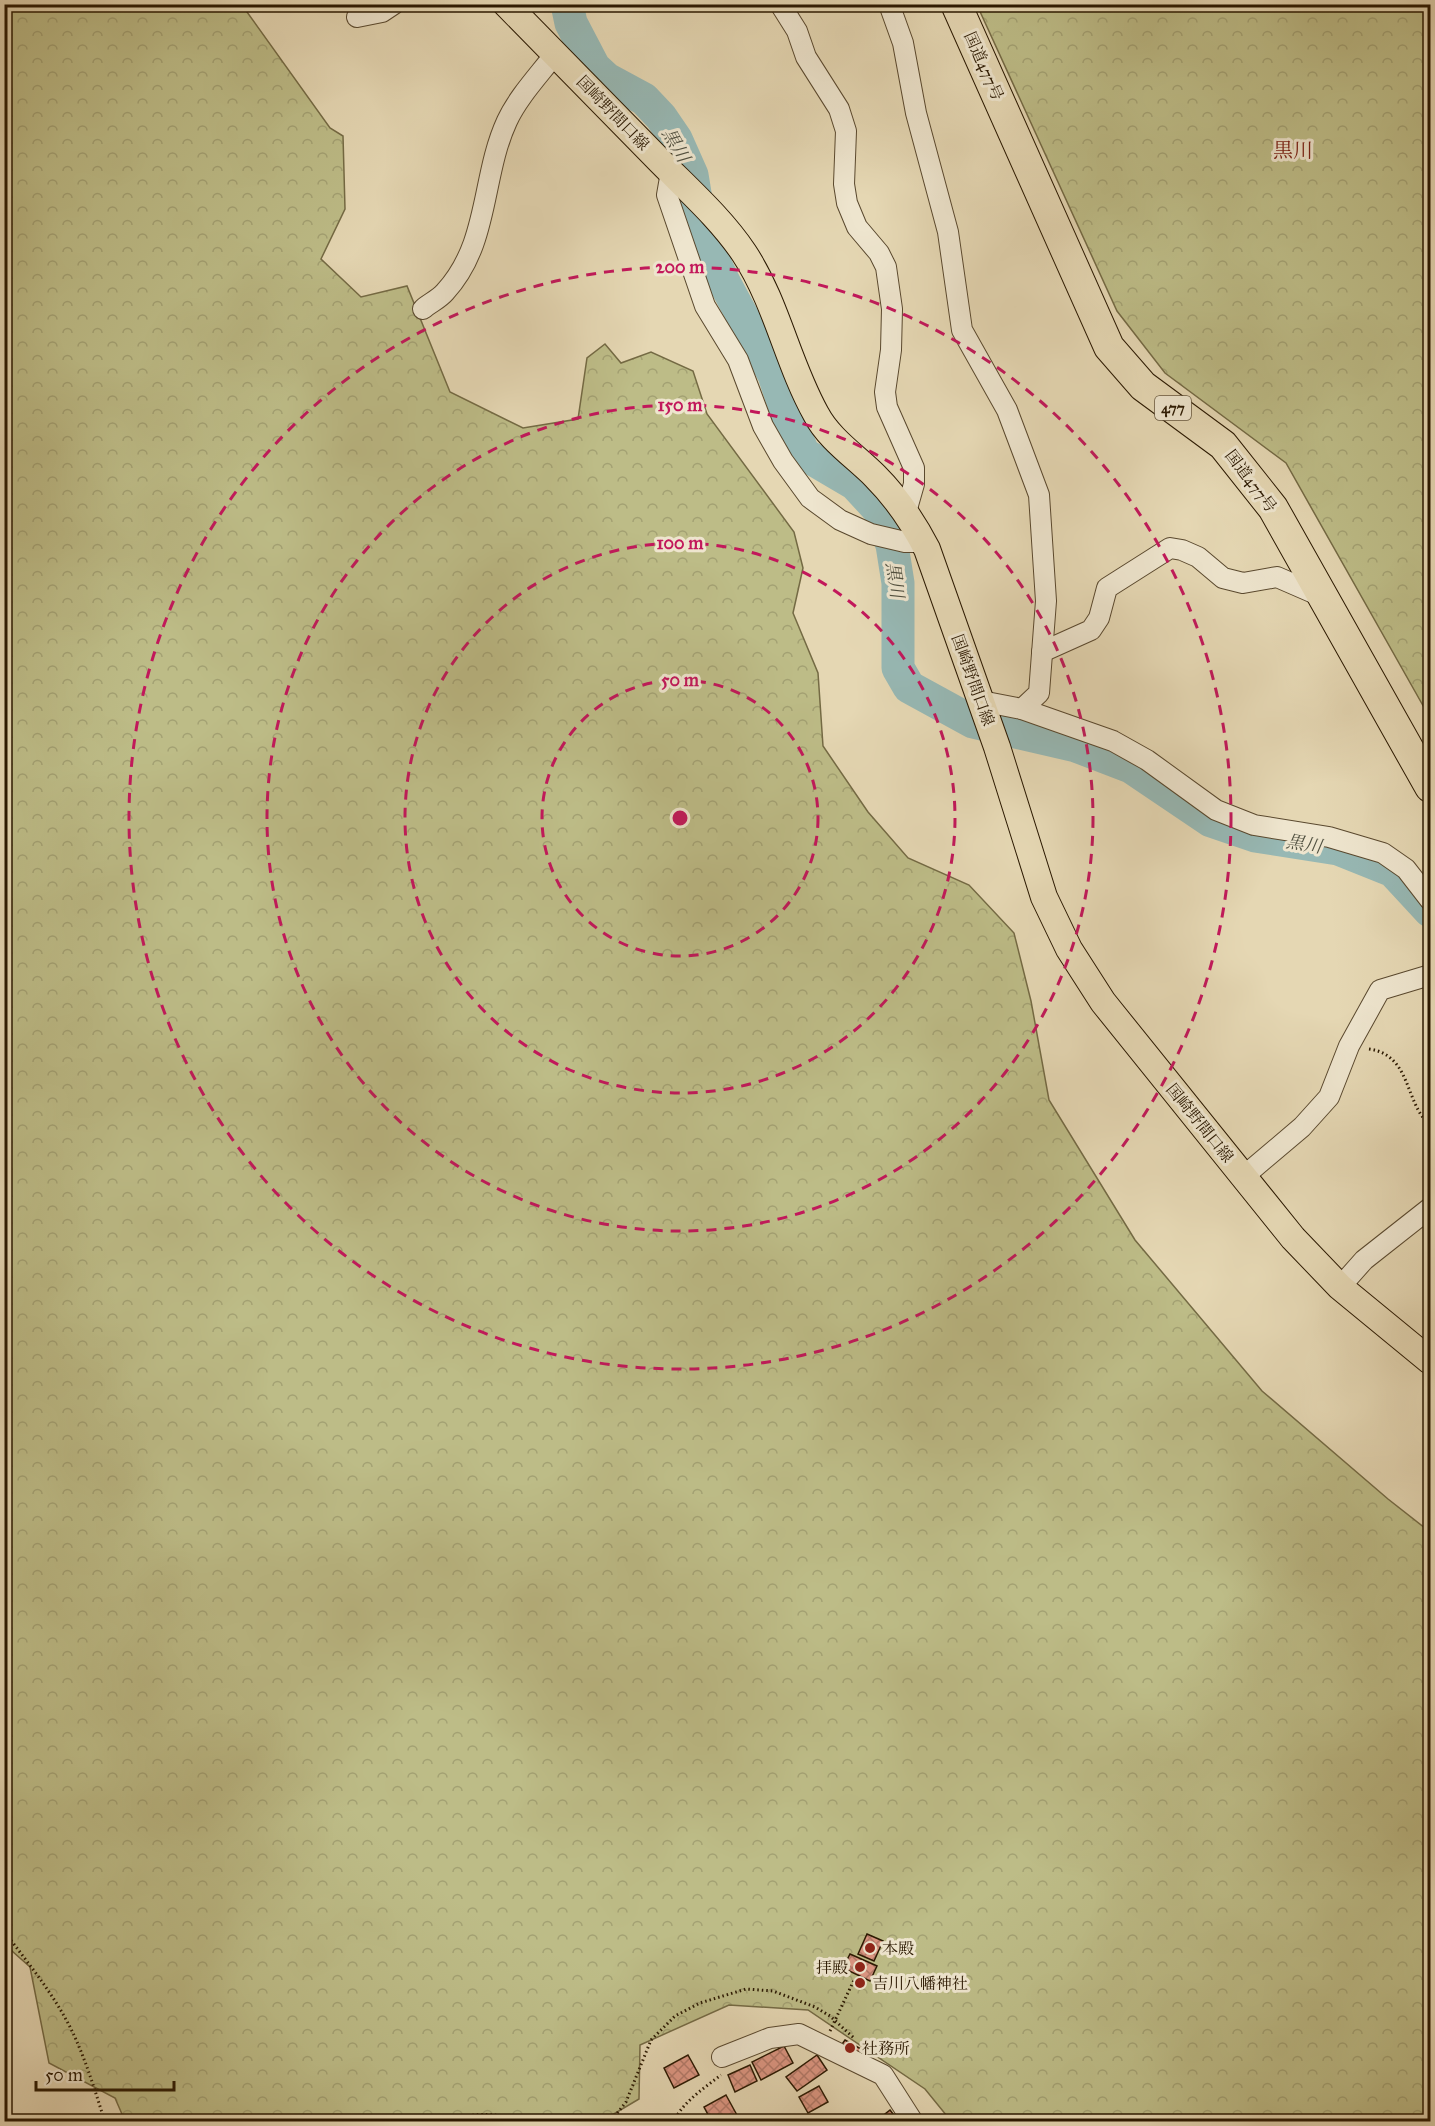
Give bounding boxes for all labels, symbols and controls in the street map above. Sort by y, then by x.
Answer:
street label: 国道477号 [960,29,1008,103]
street label: 国崎野間口線 [573,72,653,154]
water label: 黒川 [657,124,696,168]
district label: 黒川 [1273,138,1313,162]
text: 200 m [656,256,705,278]
text: 150 m [658,394,703,416]
road number: 477 [1155,396,1191,420]
street label: 国道477号 [1221,446,1281,516]
text: 100 m [657,532,704,554]
water label: 黒川 [882,561,909,601]
street label: 国崎野間口線 [948,632,998,728]
text: 50 m [661,669,700,691]
centre of rings [670,808,690,828]
water label: 黒川 [1285,830,1325,858]
street label: 国崎野間口線 [1162,1080,1238,1166]
place label: 本殿 [882,1939,914,1958]
marker: 本殿 [863,1941,877,1955]
place label: 拝殿 [816,1958,848,1977]
marker: 拝殿 [853,1960,867,1974]
place label: 吉川八幡神社 [872,1974,968,1993]
marker: 吉川八幡神社 [853,1976,867,1990]
place label: 社務所 [862,2039,910,2058]
marker: 社務所 [843,2041,857,2055]
scale bar [36,2054,174,2092]
text: 50 m [45,2064,83,2086]

